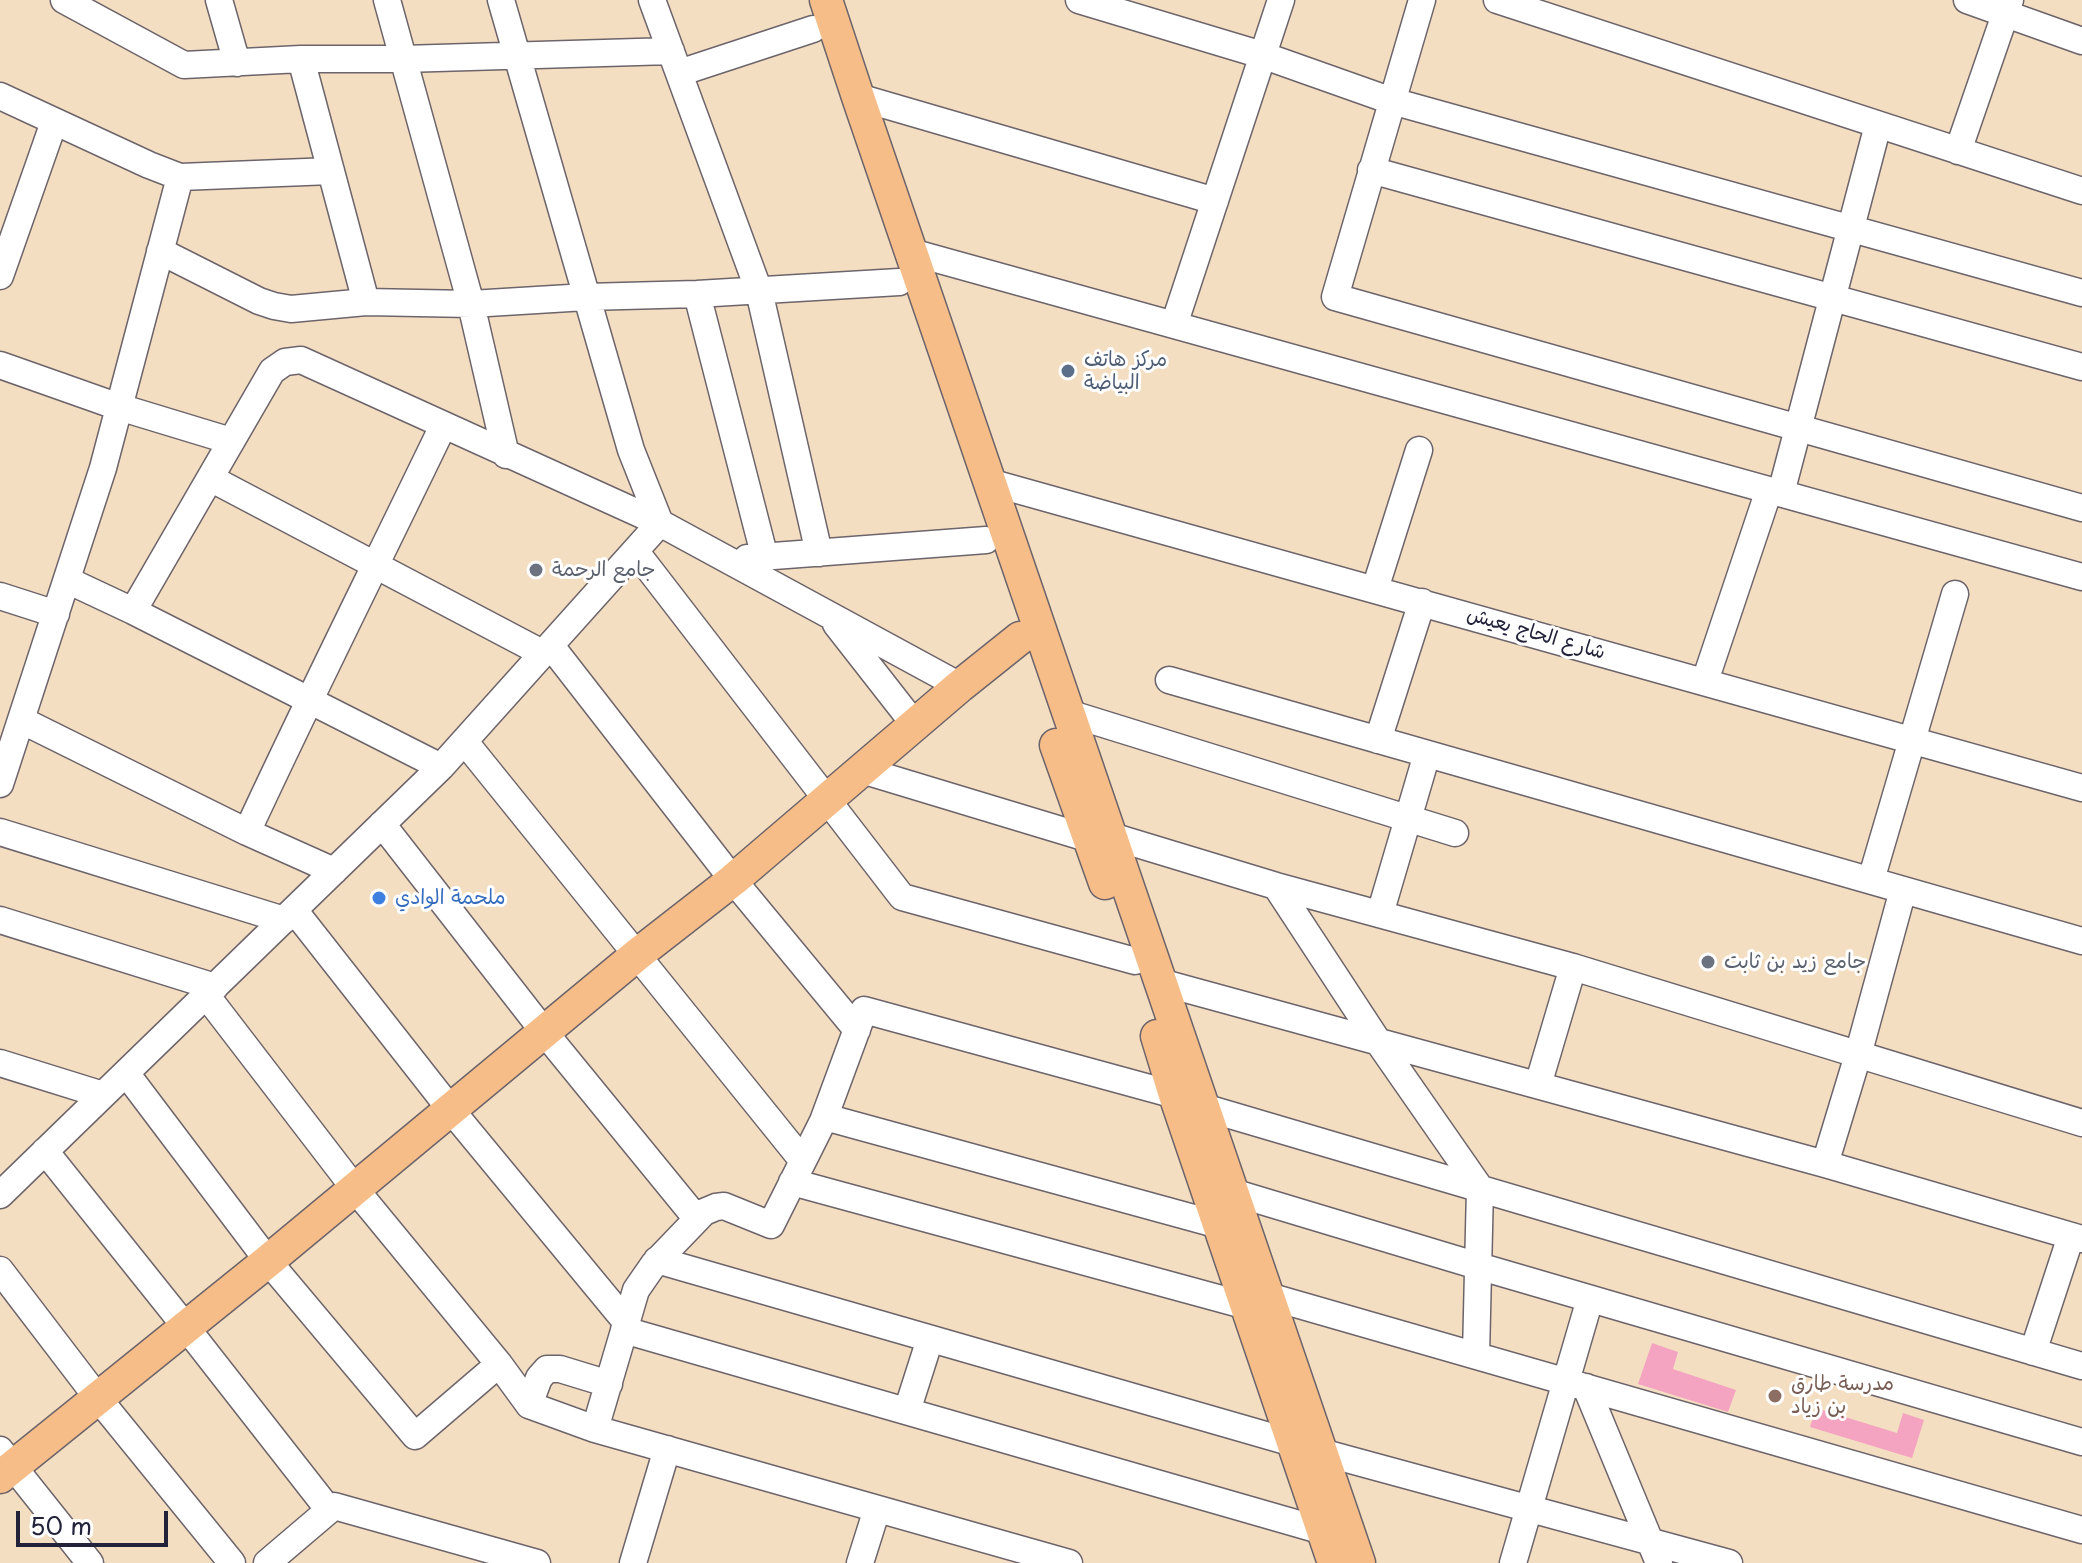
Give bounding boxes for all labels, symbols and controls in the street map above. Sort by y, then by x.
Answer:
place label: مركز هاتف البياضة [1084,348,1167,395]
marker: مركز هاتف البياضة [1059,362,1077,380]
place label: جامع الرحمة [552,558,655,582]
marker: جامع الرحمة [527,561,545,579]
street label: شارع الحاج يعيش [1464,603,1608,665]
place label: ملحمة الوادي [395,886,506,910]
marker: ملحمة الوادي [370,889,388,907]
place label: جامع زيد بن ثابت [1724,950,1866,974]
marker: جامع زيد بن ثابت [1699,953,1717,971]
place label: مدرسة طارق بن زياد [1791,1372,1894,1419]
marker: مدرسة طارق بن زياد [1766,1387,1784,1405]
scale bar [20,1495,172,1545]
text: 50 m [30,1507,92,1543]

